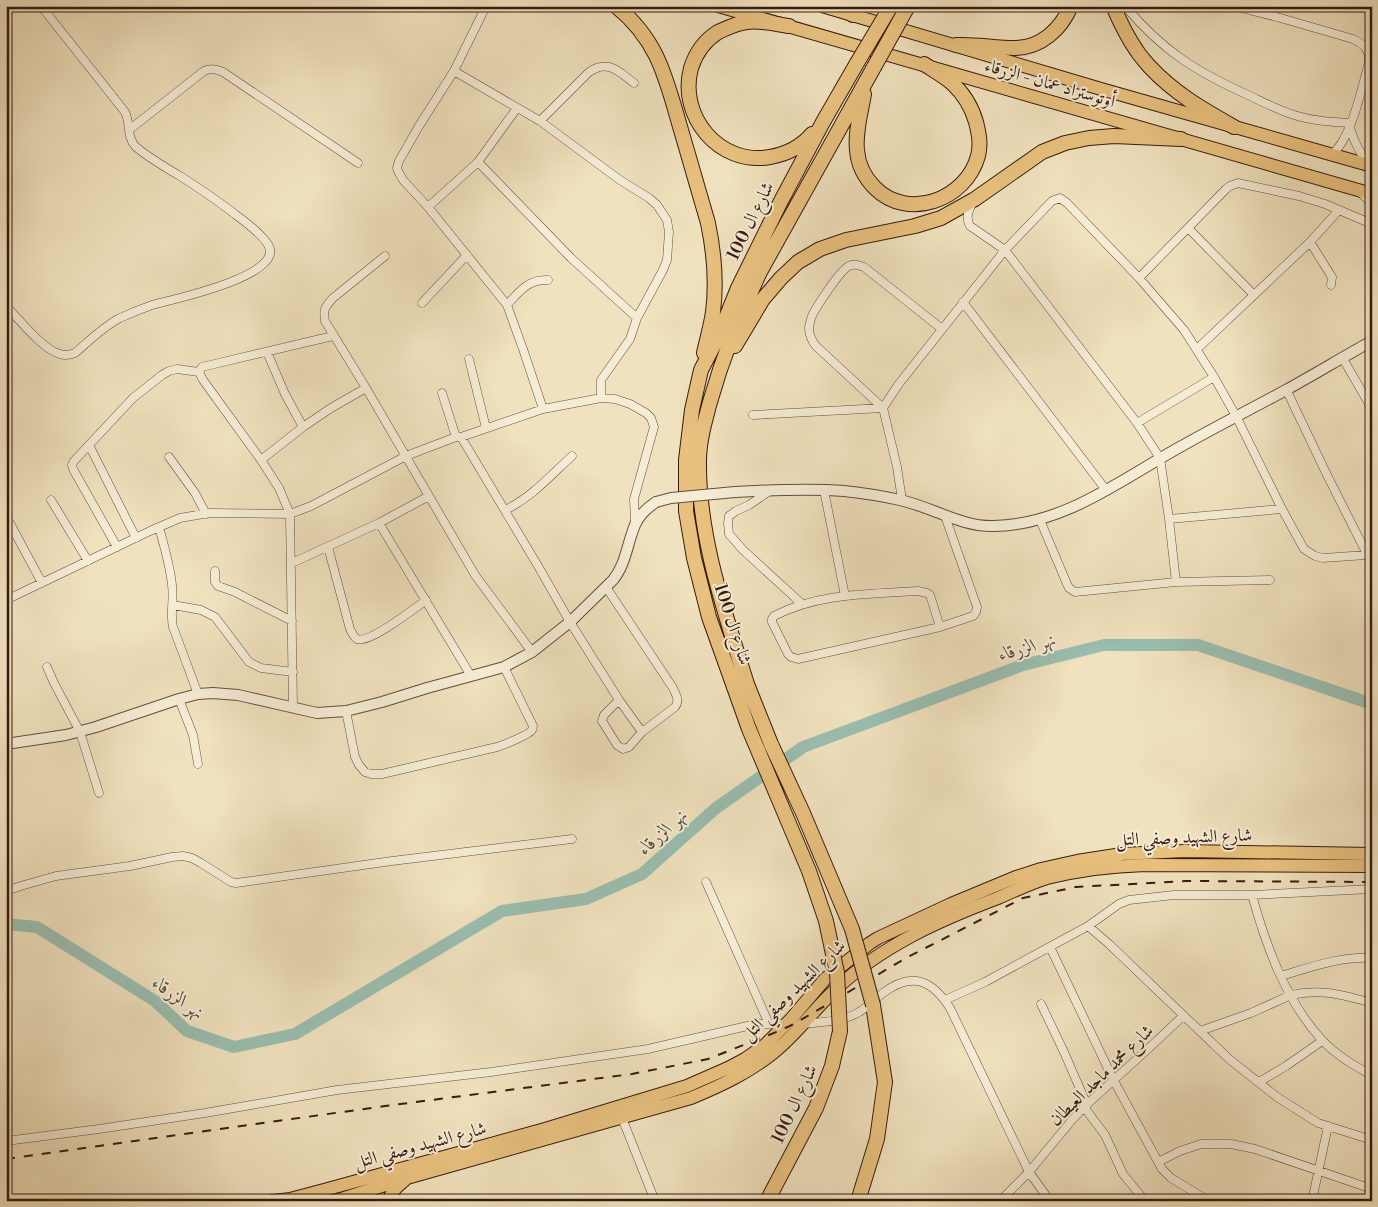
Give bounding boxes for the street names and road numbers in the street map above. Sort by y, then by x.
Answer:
street label: أوتوستراد عمان - الزرقاء [982,52,1119,113]
street label: شارع ال 100 [722,178,782,266]
street label: شارع ال 100 [706,580,757,669]
street label: شارع الشهيد وصفي التل [1115,824,1253,857]
street label: شارع الشهيد وصفي التل [736,935,855,1050]
street label: شارع محمد ماجد العيطان [1044,1020,1161,1133]
street label: شارع ال 100 [766,1061,825,1149]
street label: شارع الشهيد وصفي التل [351,1117,491,1180]

